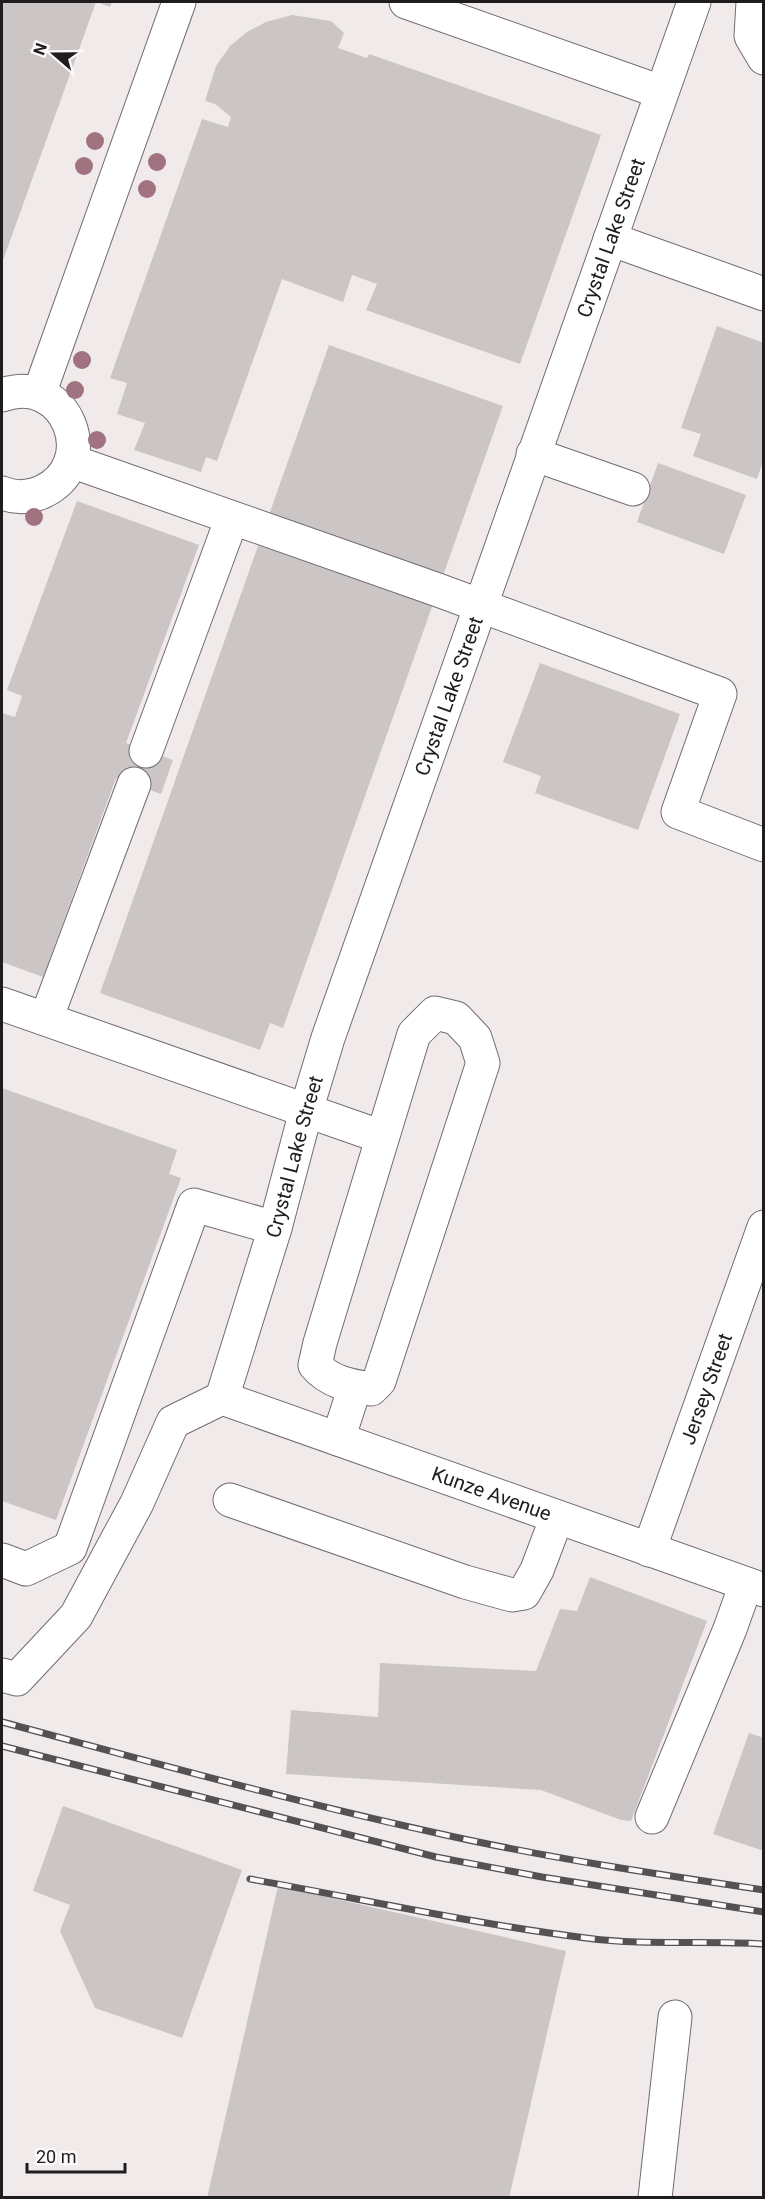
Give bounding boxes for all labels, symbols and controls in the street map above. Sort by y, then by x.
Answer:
north arrow [24,24,84,84]
text: N [30,40,51,58]
street label: Crystal Lake Street [572,155,650,321]
street label: Crystal Lake Street [410,613,488,779]
street label: Crystal Lake Street [261,1073,328,1241]
street label: Jersey Street [676,1330,737,1448]
street label: Kunze Avenue [429,1461,555,1526]
scale bar [27,2136,124,2174]
text: 20 m [36,2146,76,2167]

